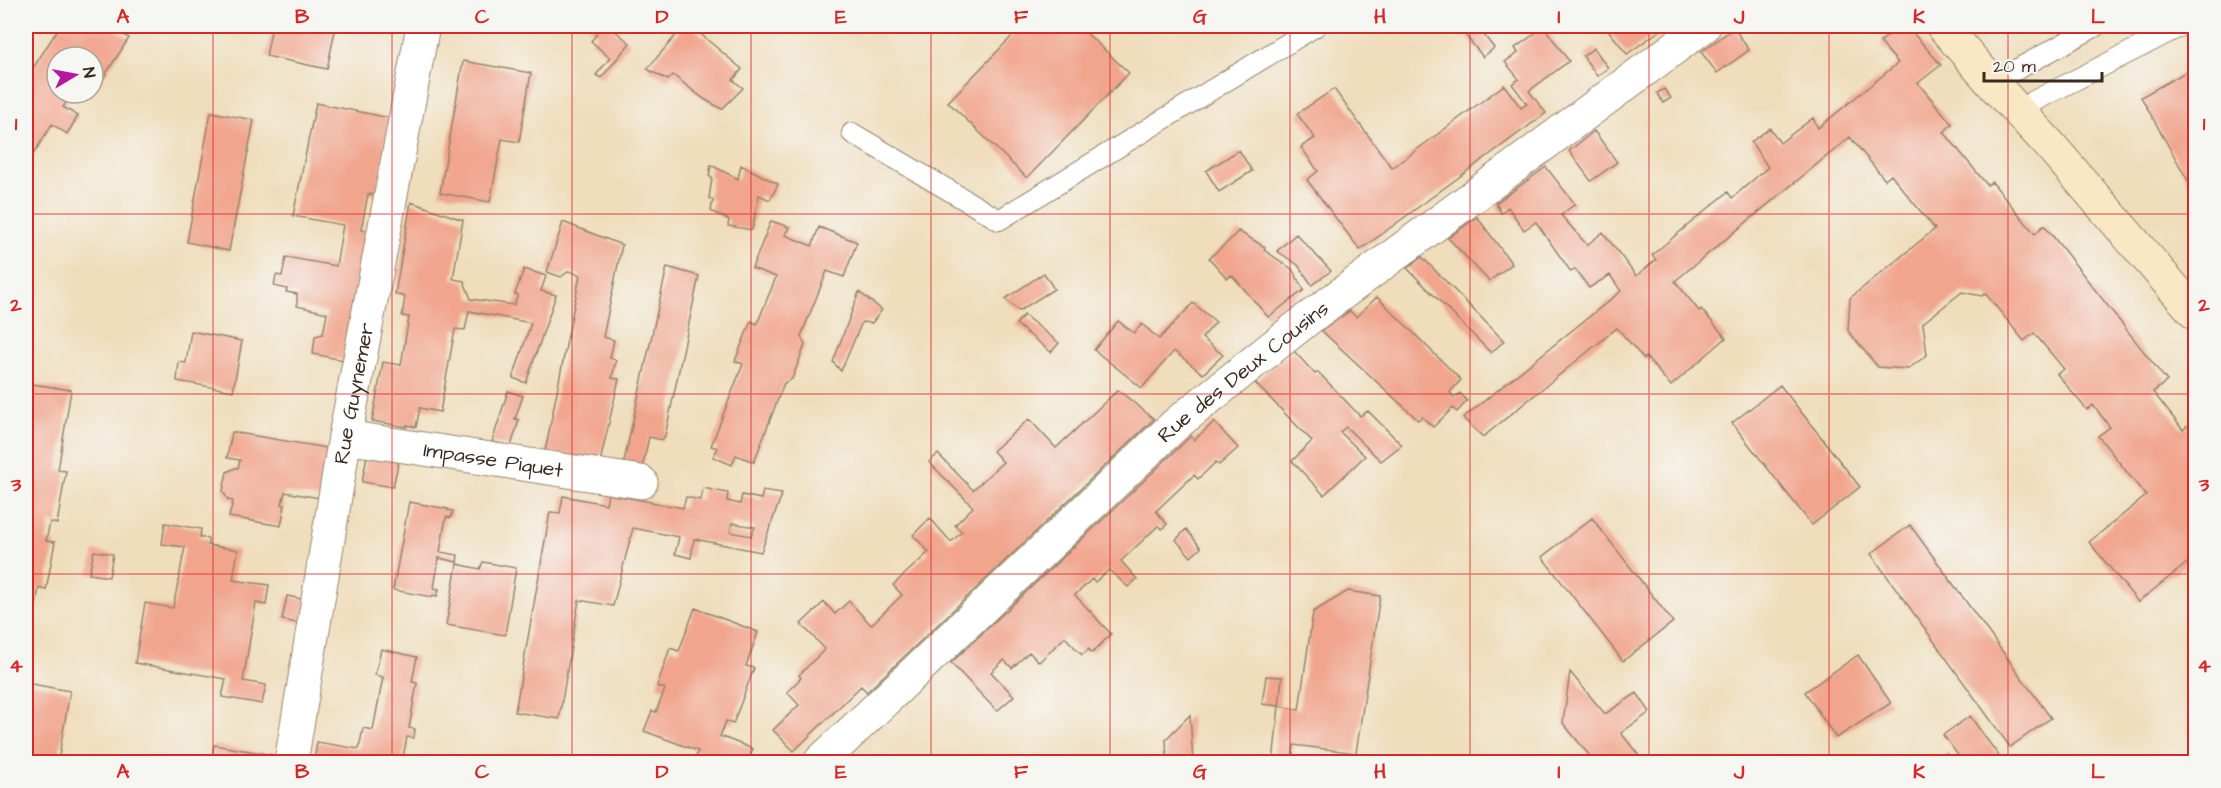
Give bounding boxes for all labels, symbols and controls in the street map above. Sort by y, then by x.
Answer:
text: A [117,3,130,31]
text: B [295,3,310,31]
text: C [475,3,490,31]
text: D [656,3,669,31]
text: E [835,3,847,31]
text: F [1014,3,1029,31]
text: G [1193,3,1207,31]
text: H [1374,3,1386,31]
text: I [1557,3,1561,31]
text: J [1733,3,1745,31]
text: K [1913,3,1926,31]
text: L [2091,3,2105,31]
north arrow [45,45,105,105]
scale bar [1984,45,2102,83]
text: 20 m [1993,54,2036,79]
text: N [77,66,100,79]
text: 1 [15,110,18,138]
text: 1 [2203,110,2206,138]
text: 2 [9,291,22,319]
text: 2 [2197,291,2210,319]
street label: Rue des Deux Cousins [1151,294,1335,449]
street label: Rue Guynemer [326,320,381,466]
street label: Impasse Piquet [422,435,566,485]
text: 3 [10,471,22,499]
text: 3 [2198,471,2210,499]
text: 4 [9,652,23,680]
text: 4 [2197,652,2211,680]
text: A [117,758,130,786]
text: B [295,758,310,786]
text: C [475,758,490,786]
text: D [656,758,669,786]
text: E [835,758,847,786]
text: F [1014,758,1029,786]
text: G [1193,758,1207,786]
text: H [1374,758,1386,786]
text: I [1557,758,1561,786]
text: J [1733,758,1745,786]
text: K [1913,758,1926,786]
text: L [2091,758,2105,786]

